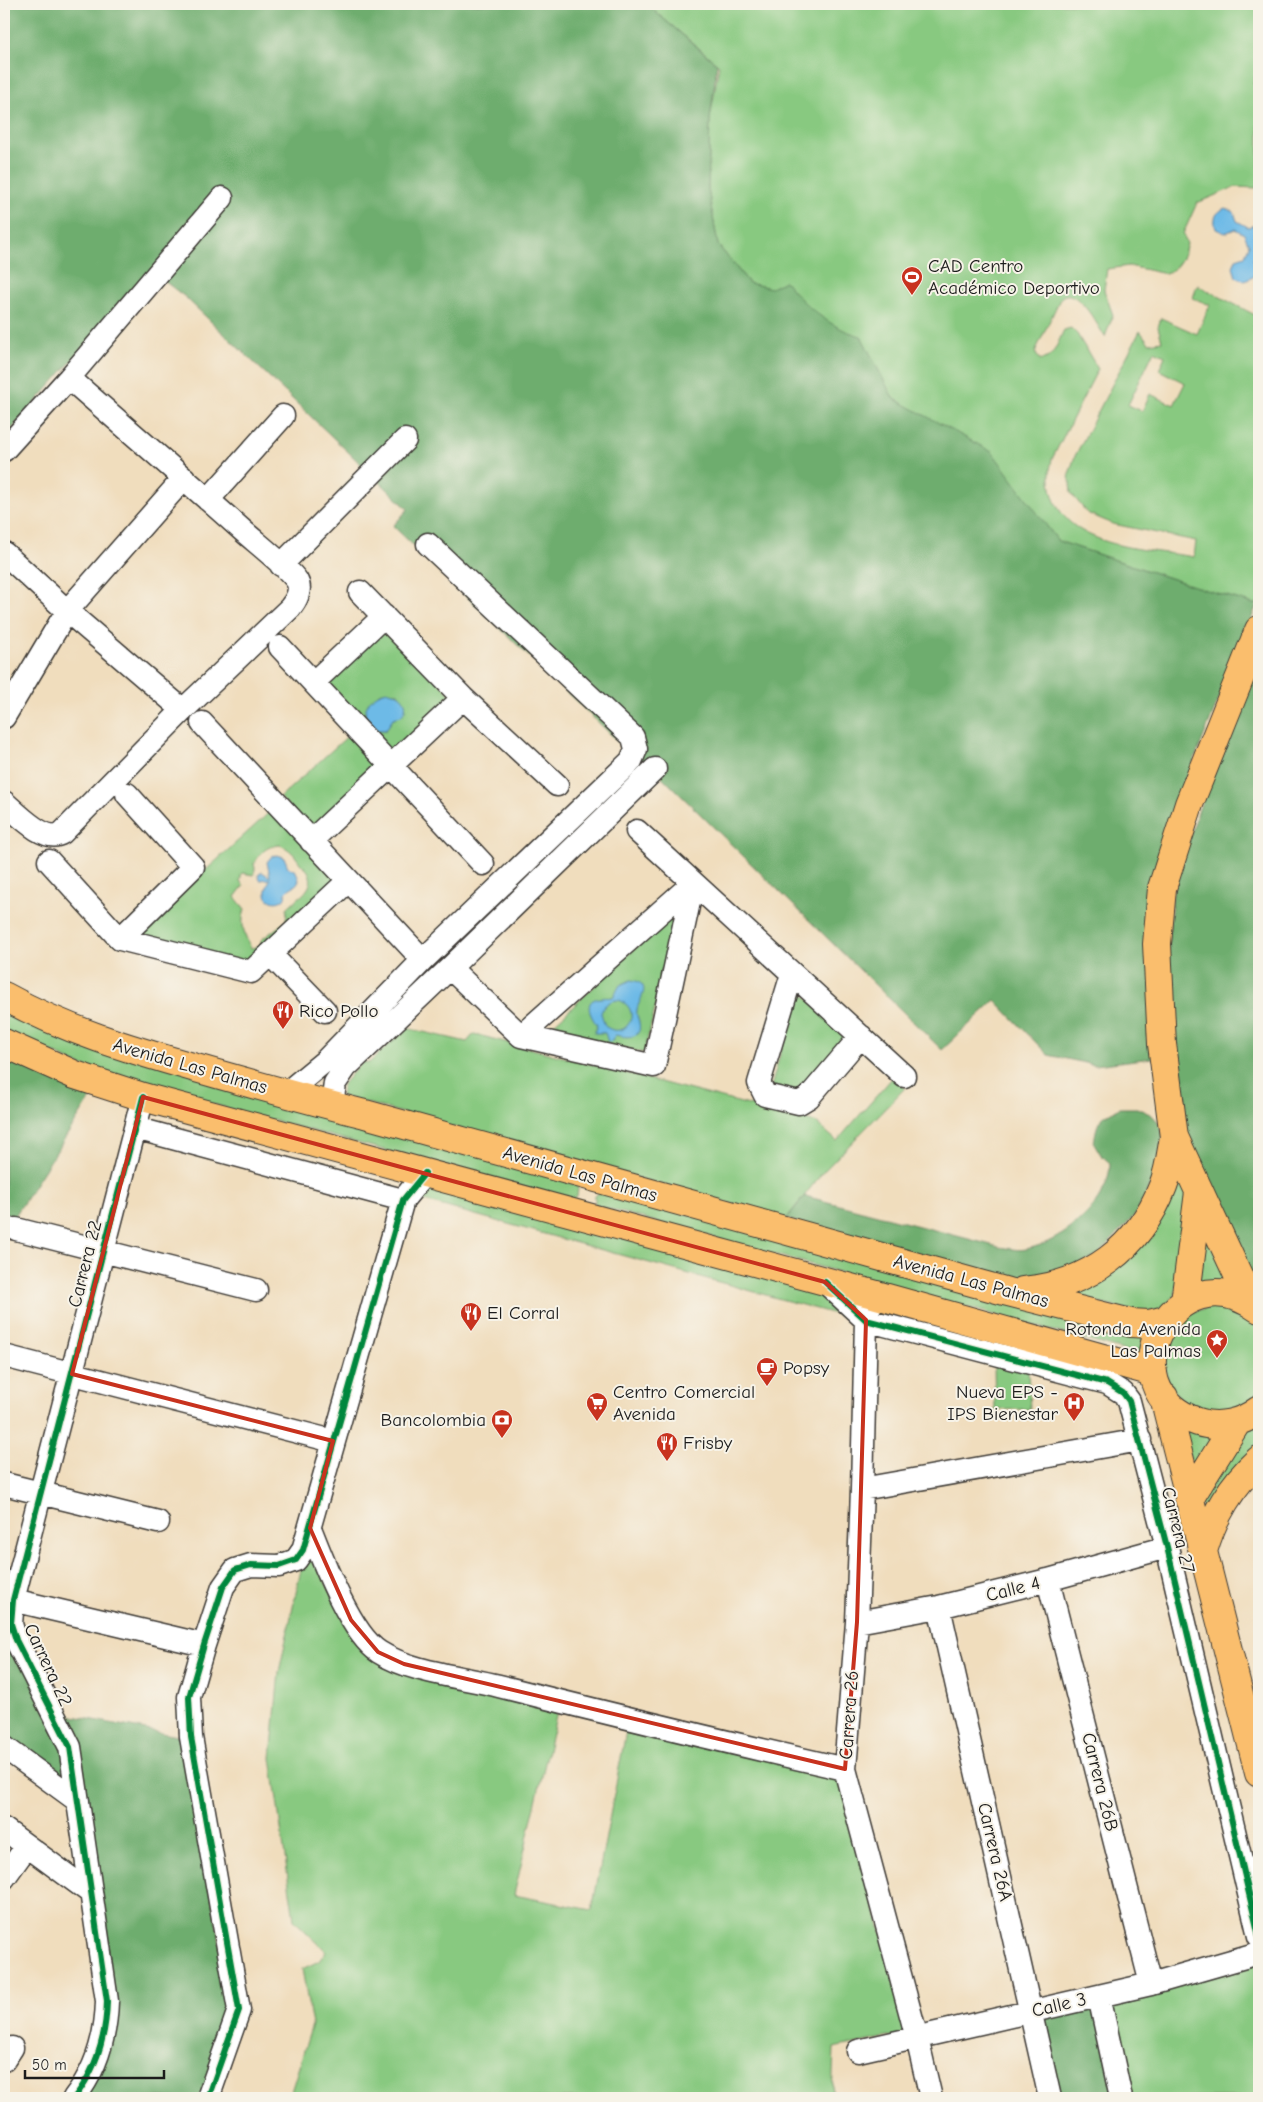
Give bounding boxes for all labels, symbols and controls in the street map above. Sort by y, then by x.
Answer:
place label: CAD Centro Académico Deportivo [928,255,1100,299]
sports icon: CAD Centro Académico Deportivo [900,265,924,296]
restaurant icon: Rico Pollo [271,999,295,1030]
place label: Rico Pollo [299,1000,378,1022]
street label: Avenida Las Palmas [110,1033,270,1099]
street label: Avenida Las Palmas [500,1141,660,1207]
street label: Carrera 22 [64,1218,106,1310]
street label: Avenida Las Palmas [891,1250,1051,1312]
restaurant icon: El Corral [459,1301,483,1332]
place label: El Corral [487,1302,559,1324]
place label: Rotonda Avenida Las Palmas [1066,1318,1201,1362]
place icon: Rotonda Avenida Las Palmas [1205,1328,1229,1359]
cafe icon: Popsy [755,1356,779,1387]
place label: Popsy [783,1357,830,1379]
place label: Centro Comercial Avenida [613,1381,755,1425]
place label: Nueva EPS - IPS Bienestar [947,1381,1058,1425]
supermarket icon: Centro Comercial Avenida [585,1391,609,1422]
hospital icon: Nueva EPS - IPS Bienestar [1062,1391,1086,1422]
bank icon: Bancolombia [490,1408,514,1439]
place label: Bancolombia [380,1409,486,1431]
restaurant icon: Frisby [655,1431,679,1462]
place label: Frisby [683,1432,733,1454]
street label: Carrera 27 [1157,1485,1199,1575]
street label: Calle 4 [984,1572,1042,1606]
street label: Carrera 22 [19,1620,77,1710]
street label: Carrera 26 [835,1670,863,1760]
street label: Carrera 26B [1077,1730,1123,1834]
street label: Carrera 26A [973,1801,1017,1903]
street label: Calle 3 [1030,1988,1088,2022]
scale bar [25,2047,164,2079]
text: 50 m [32,2056,67,2074]

